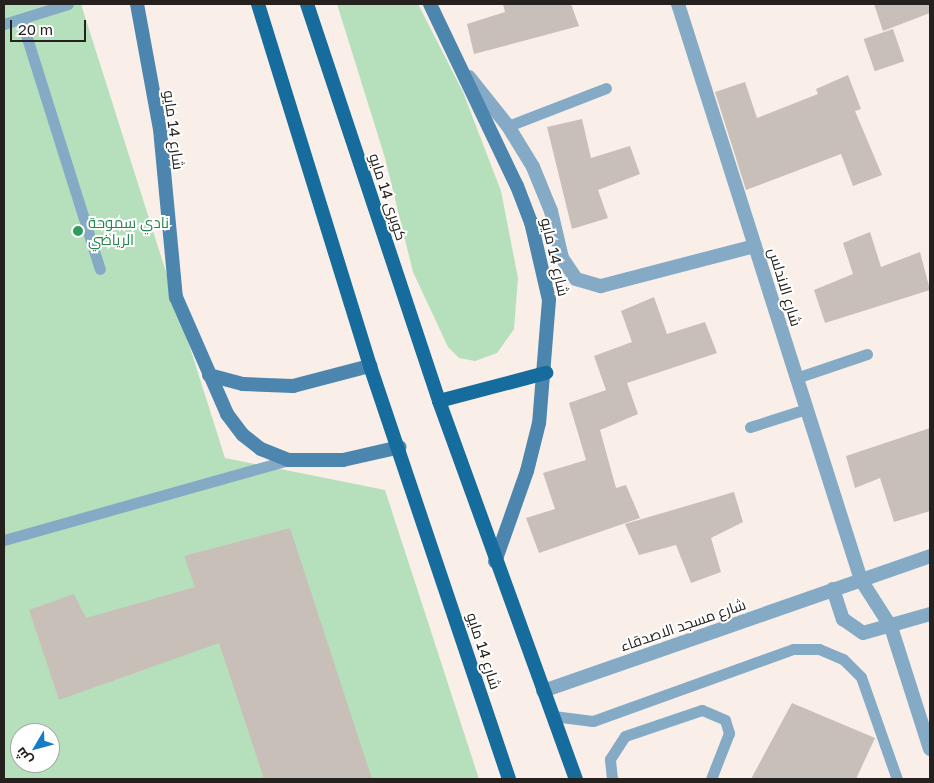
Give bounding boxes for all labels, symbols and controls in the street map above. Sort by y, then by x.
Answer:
scale bar [12,10,89,42]
text: 20 m [18,20,53,38]
street label: شارع 14 مايو [160,89,188,171]
street label: كوبرى 14 مايو [365,151,411,243]
place label: نادي سموحة الرياضي [88,213,169,248]
street label: شارع 14 مايو [537,216,573,298]
marker: نادي سموحة الرياضي [72,225,84,237]
street label: شارع الاندلس [764,245,806,329]
street label: شارع مسجد الاصدقاء [618,595,748,655]
street label: شارع 14 مايو [463,610,505,692]
north arrow [10,723,60,773]
text: ش [11,744,36,769]

